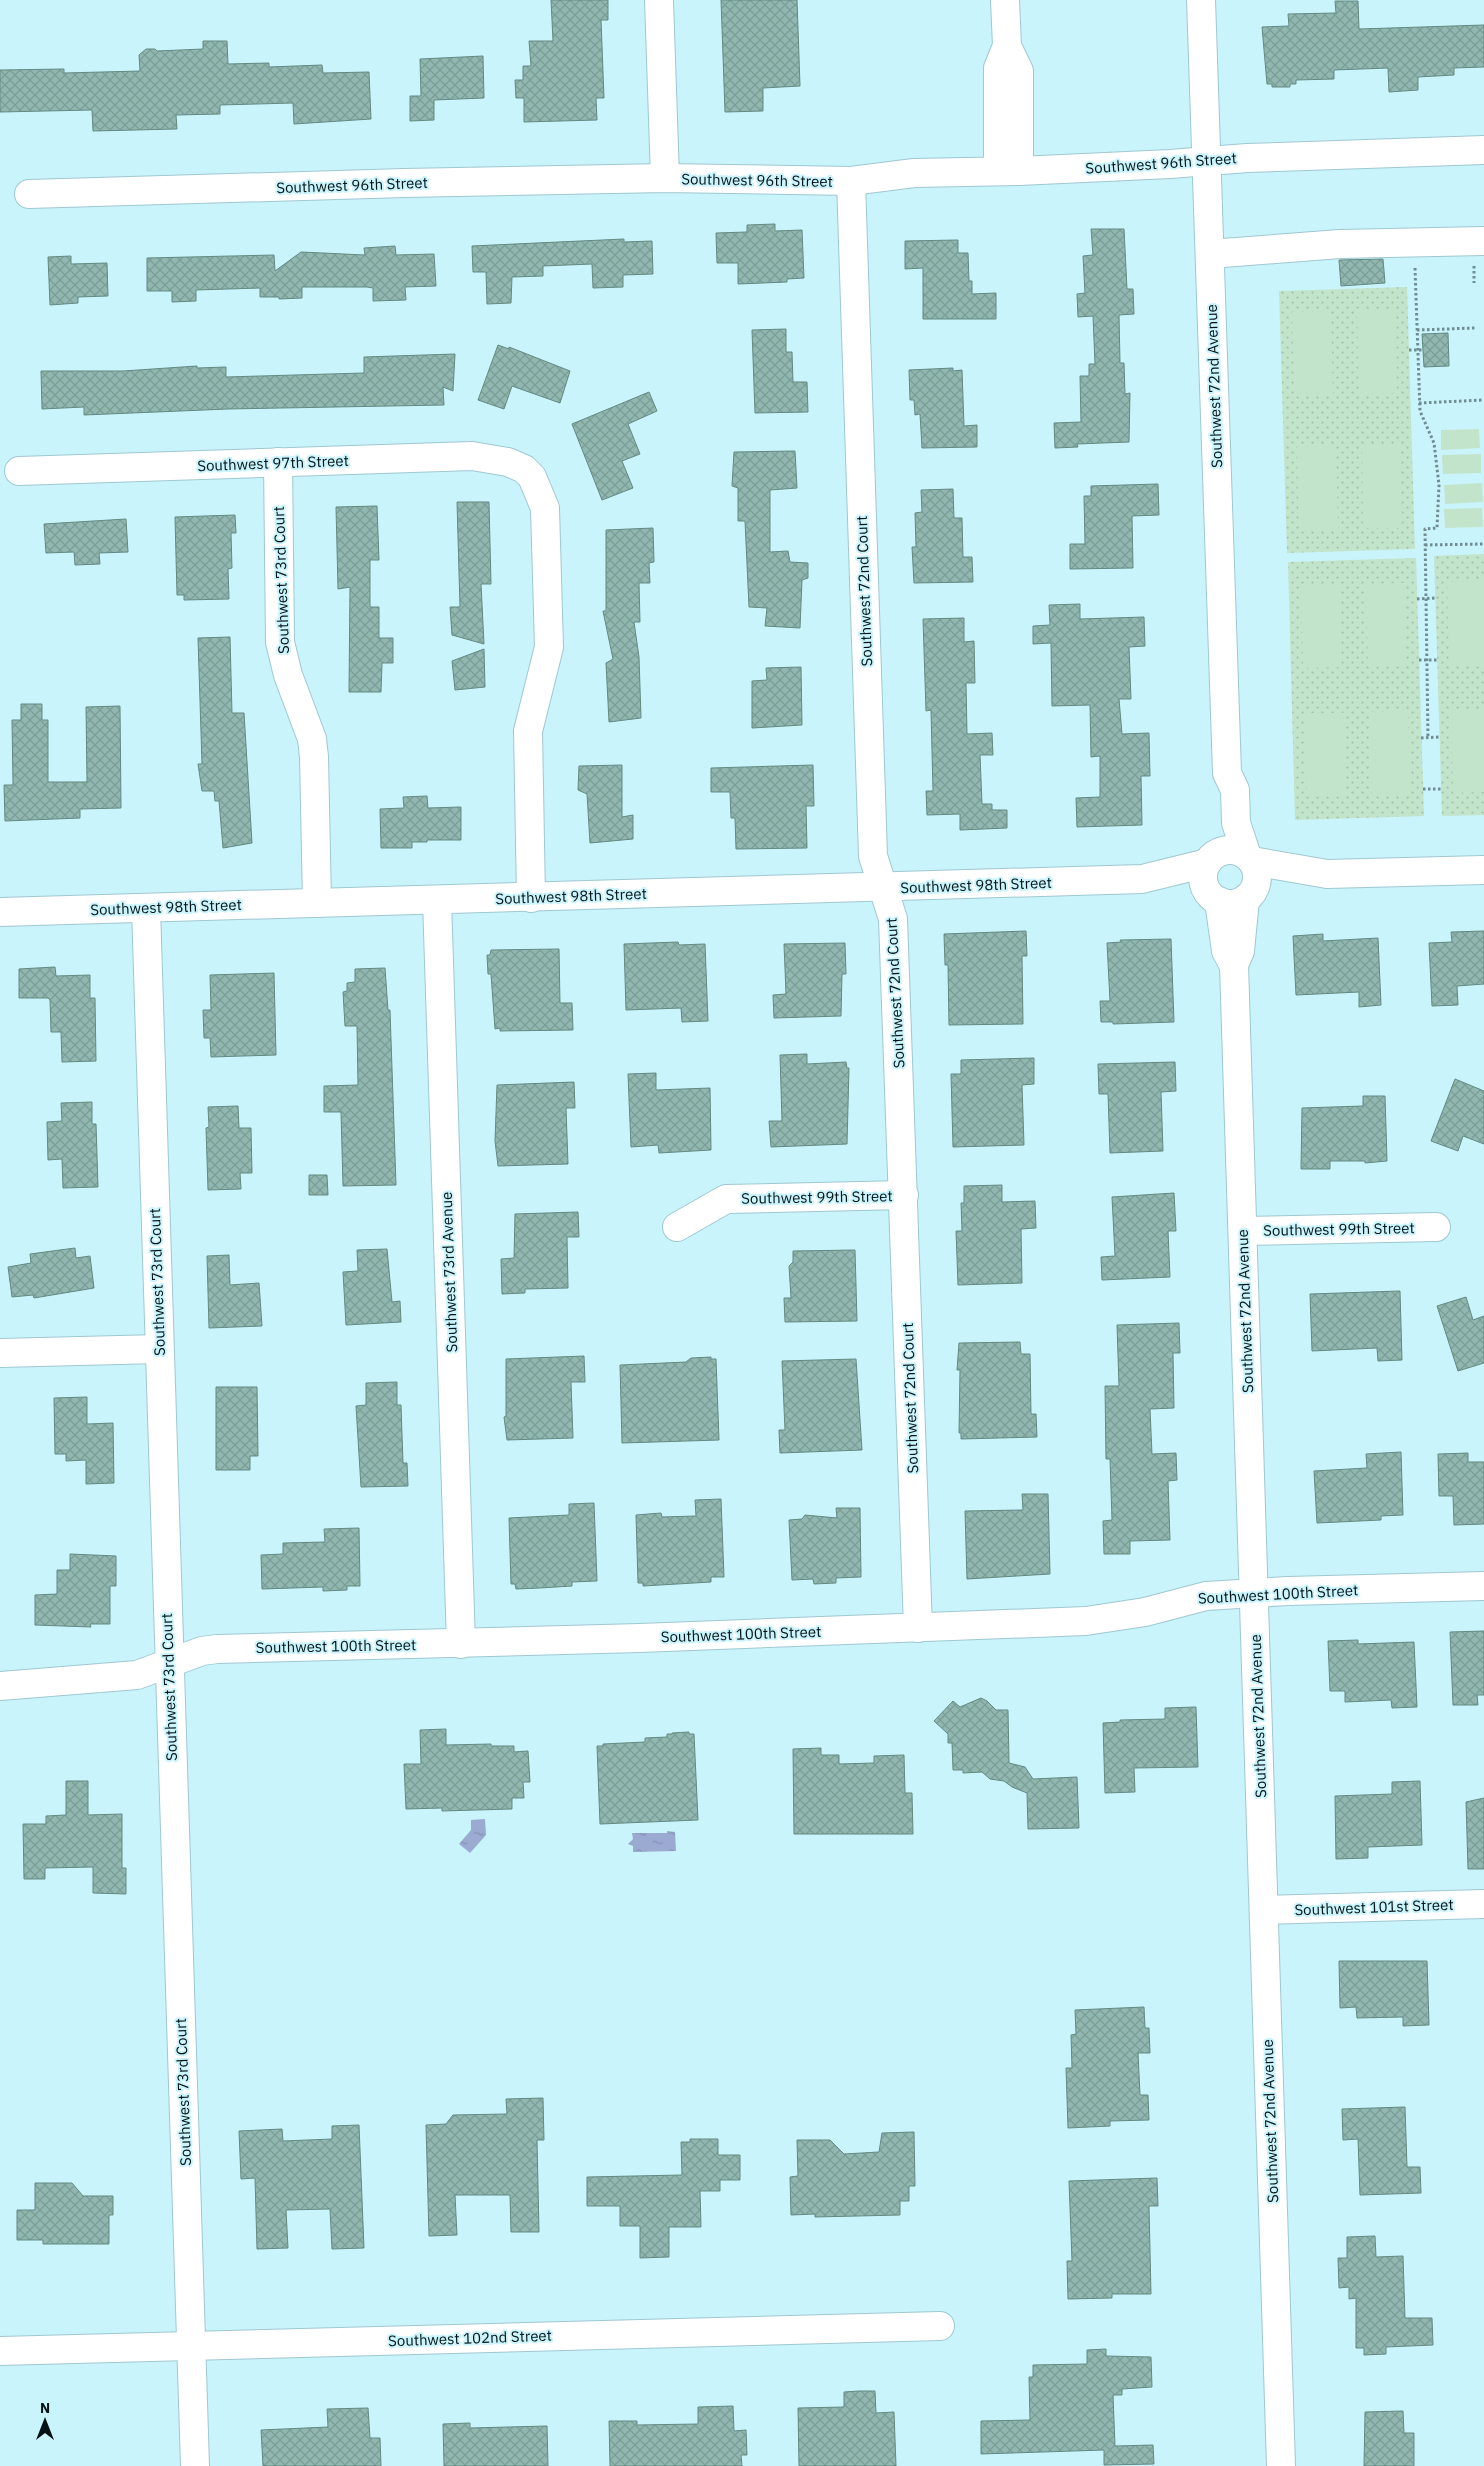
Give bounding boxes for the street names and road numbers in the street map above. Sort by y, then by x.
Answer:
street label: Southwest 96th Street [1085,148,1237,178]
street label: Southwest 96th Street [681,169,833,191]
street label: Southwest 96th Street [276,173,428,197]
street label: Southwest 72nd Avenue [1202,304,1226,468]
street label: Southwest 97th Street [197,451,349,475]
street label: Southwest 73rd Court [269,506,293,654]
street label: Southwest 72nd Court [852,515,876,667]
street label: Southwest 98th Street [900,873,1052,897]
street label: Southwest 98th Street [495,884,647,908]
street label: Southwest 98th Street [90,895,242,919]
street label: Southwest 72nd Court [882,917,908,1069]
street label: Southwest 99th Street [741,1186,893,1208]
street label: Southwest 73rd Avenue [437,1191,461,1353]
street label: Southwest 73rd Court [145,1208,169,1356]
street label: Southwest 99th Street [1263,1218,1415,1240]
street label: Southwest 72nd Avenue [1233,1229,1257,1393]
street label: Southwest 72nd Court [898,1322,922,1474]
street label: Southwest 100th Street [1197,1580,1359,1608]
street label: Southwest 73rd Court [157,1613,181,1761]
street label: Southwest 100th Street [660,1622,822,1646]
street label: Southwest 72nd Avenue [1246,1634,1270,1798]
street label: Southwest 100th Street [256,1635,416,1657]
street label: Southwest 101st Street [1294,1895,1454,1919]
street label: Southwest 73rd Court [171,2018,195,2166]
street label: Southwest 72nd Avenue [1258,2039,1282,2203]
street label: Southwest 102nd Street [388,2326,552,2350]

